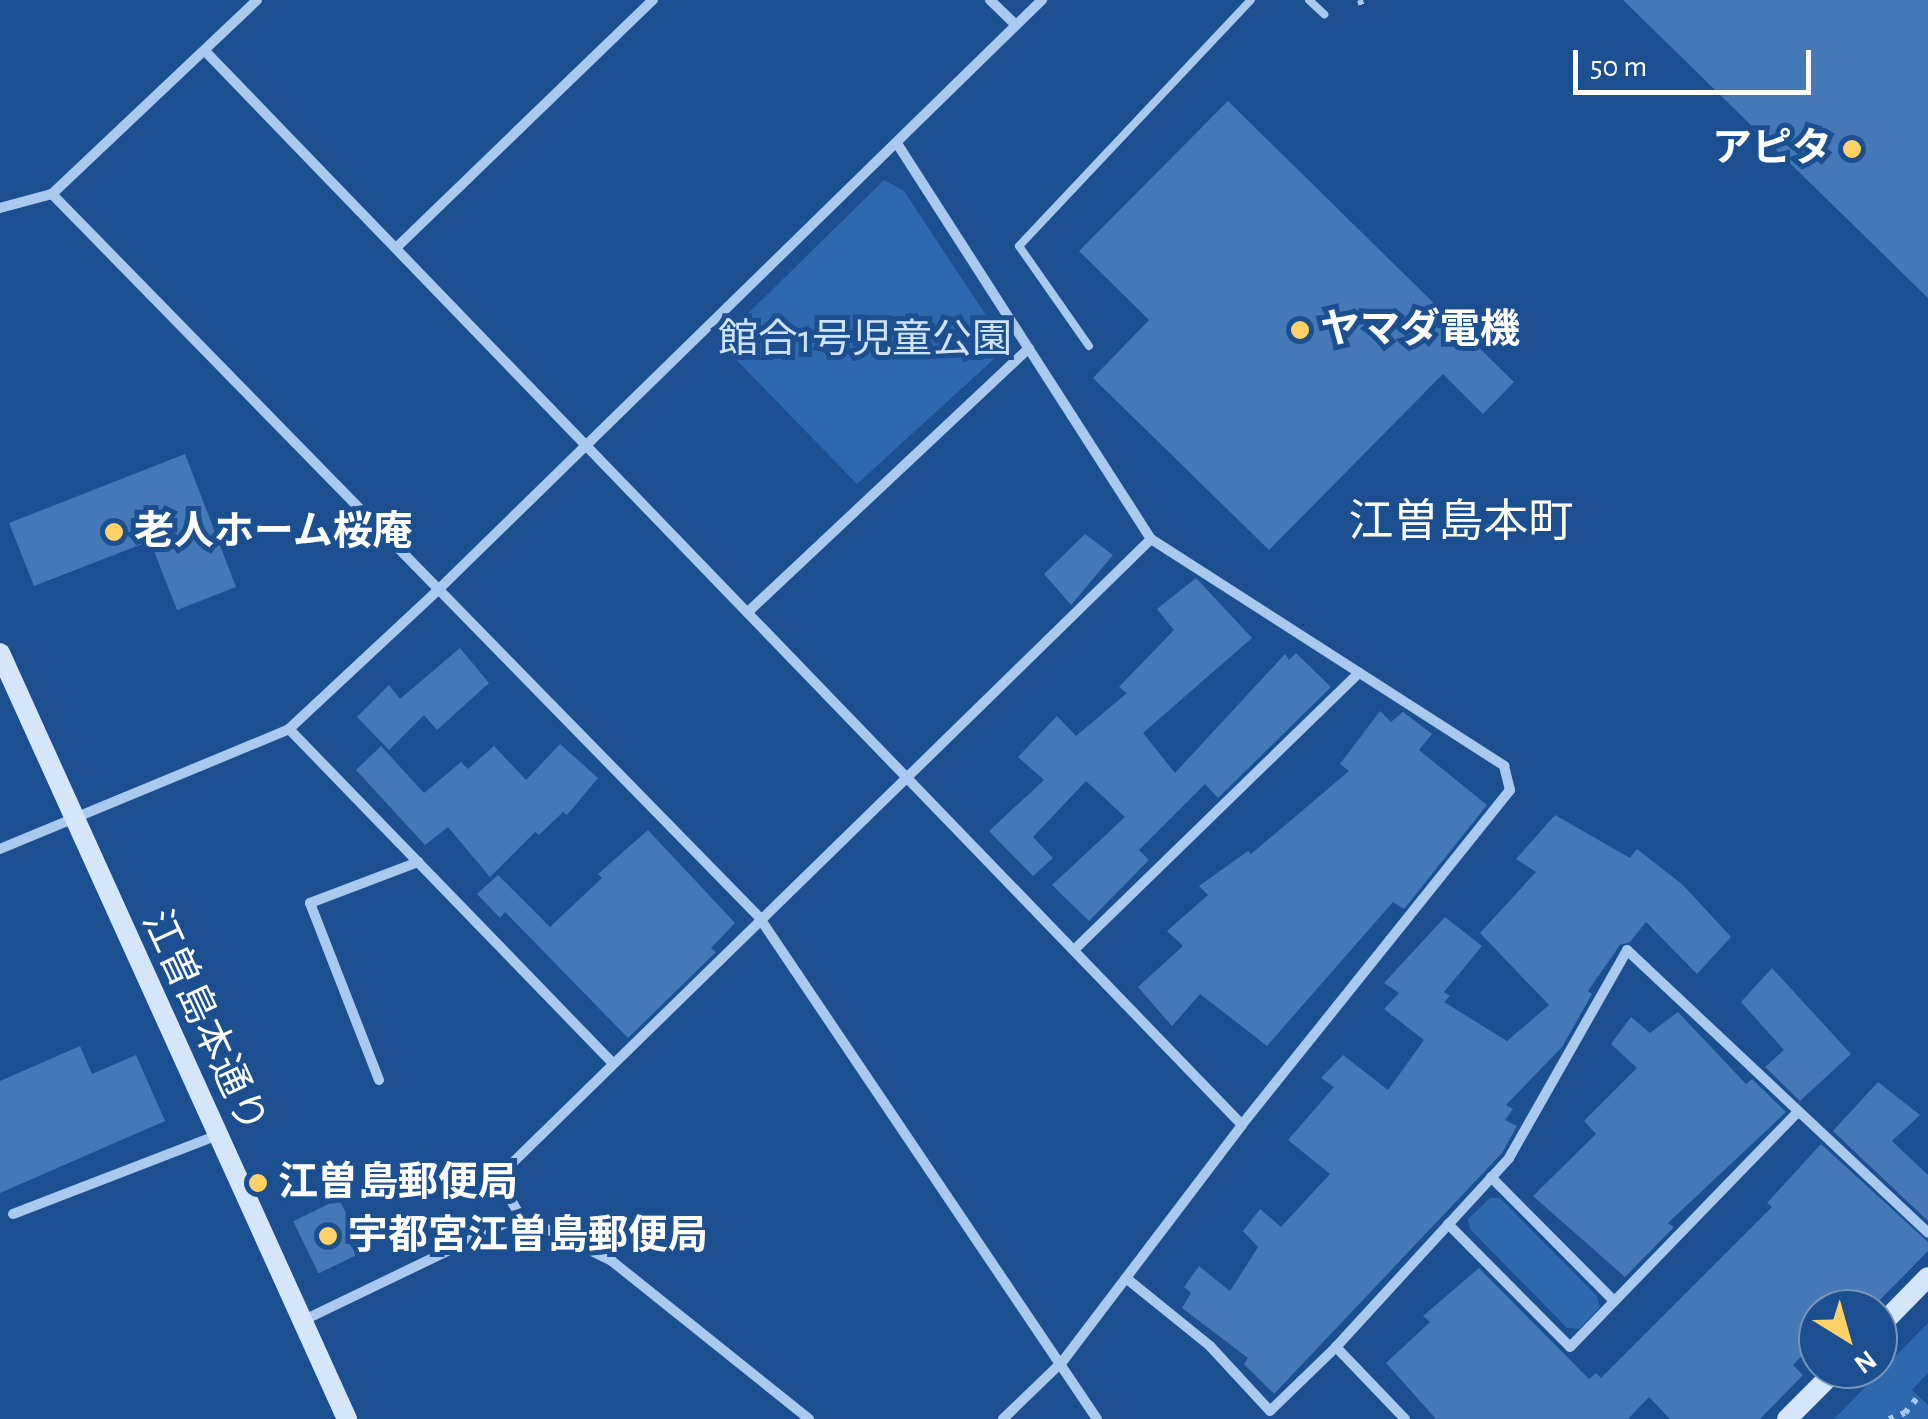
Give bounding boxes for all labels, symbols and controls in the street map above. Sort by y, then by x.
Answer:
scale bar [1578,30,1816,92]
text: 50 m [1590,52,1647,82]
place label: アピタ [1712,125,1832,173]
marker: アピタ [1841,138,1863,160]
place label: ヤマダ電機 [1320,306,1520,354]
park label: 館合1号児童公園 [718,316,1012,364]
marker: ヤマダ電機 [1289,319,1311,341]
district label: 江曽島本町 [1349,496,1573,550]
place label: 老人ホーム桜庵 [134,508,414,556]
marker: 老人ホーム桜庵 [103,521,125,543]
street label: 江曽島本通り [132,903,276,1141]
place label: 江曽島郵便局 [278,1159,518,1207]
marker: 江曽島郵便局 [247,1172,269,1194]
place label: 宇都宮江曽島郵便局 [348,1212,708,1260]
marker: 宇都宮江曽島郵便局 [317,1225,339,1247]
north arrow [1798,1289,1898,1389]
text: N [1849,1344,1881,1378]

